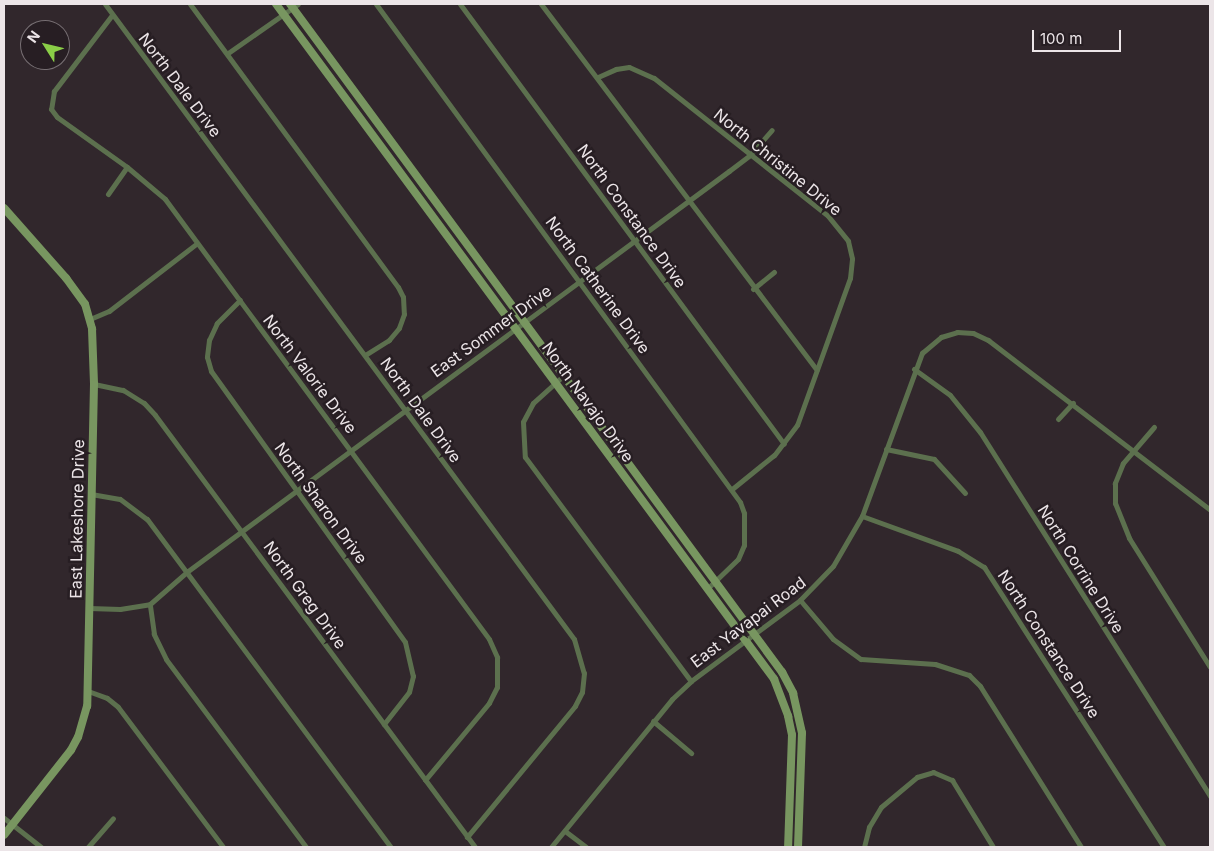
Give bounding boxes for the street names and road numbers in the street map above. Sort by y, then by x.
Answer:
street label: North Dale Drive [135,29,225,141]
street label: North Christine Drive [710,105,846,219]
street label: North Constance Drive [573,140,691,292]
street label: North Catherine Drive [542,213,654,357]
street label: East Sommer Drive [427,281,555,381]
street label: North Valorie Drive [259,311,361,437]
street label: North Navajo Drive [538,338,638,466]
street label: North Dale Drive [376,354,466,466]
street label: East Lakeshore Drive [66,439,88,599]
street label: North Sharon Drive [271,439,371,567]
street label: North Corrine Drive [1034,501,1128,637]
street label: North Greg Drive [260,538,350,652]
street label: North Constance Drive [994,566,1104,722]
street label: East Yavapai Road [687,572,809,672]

